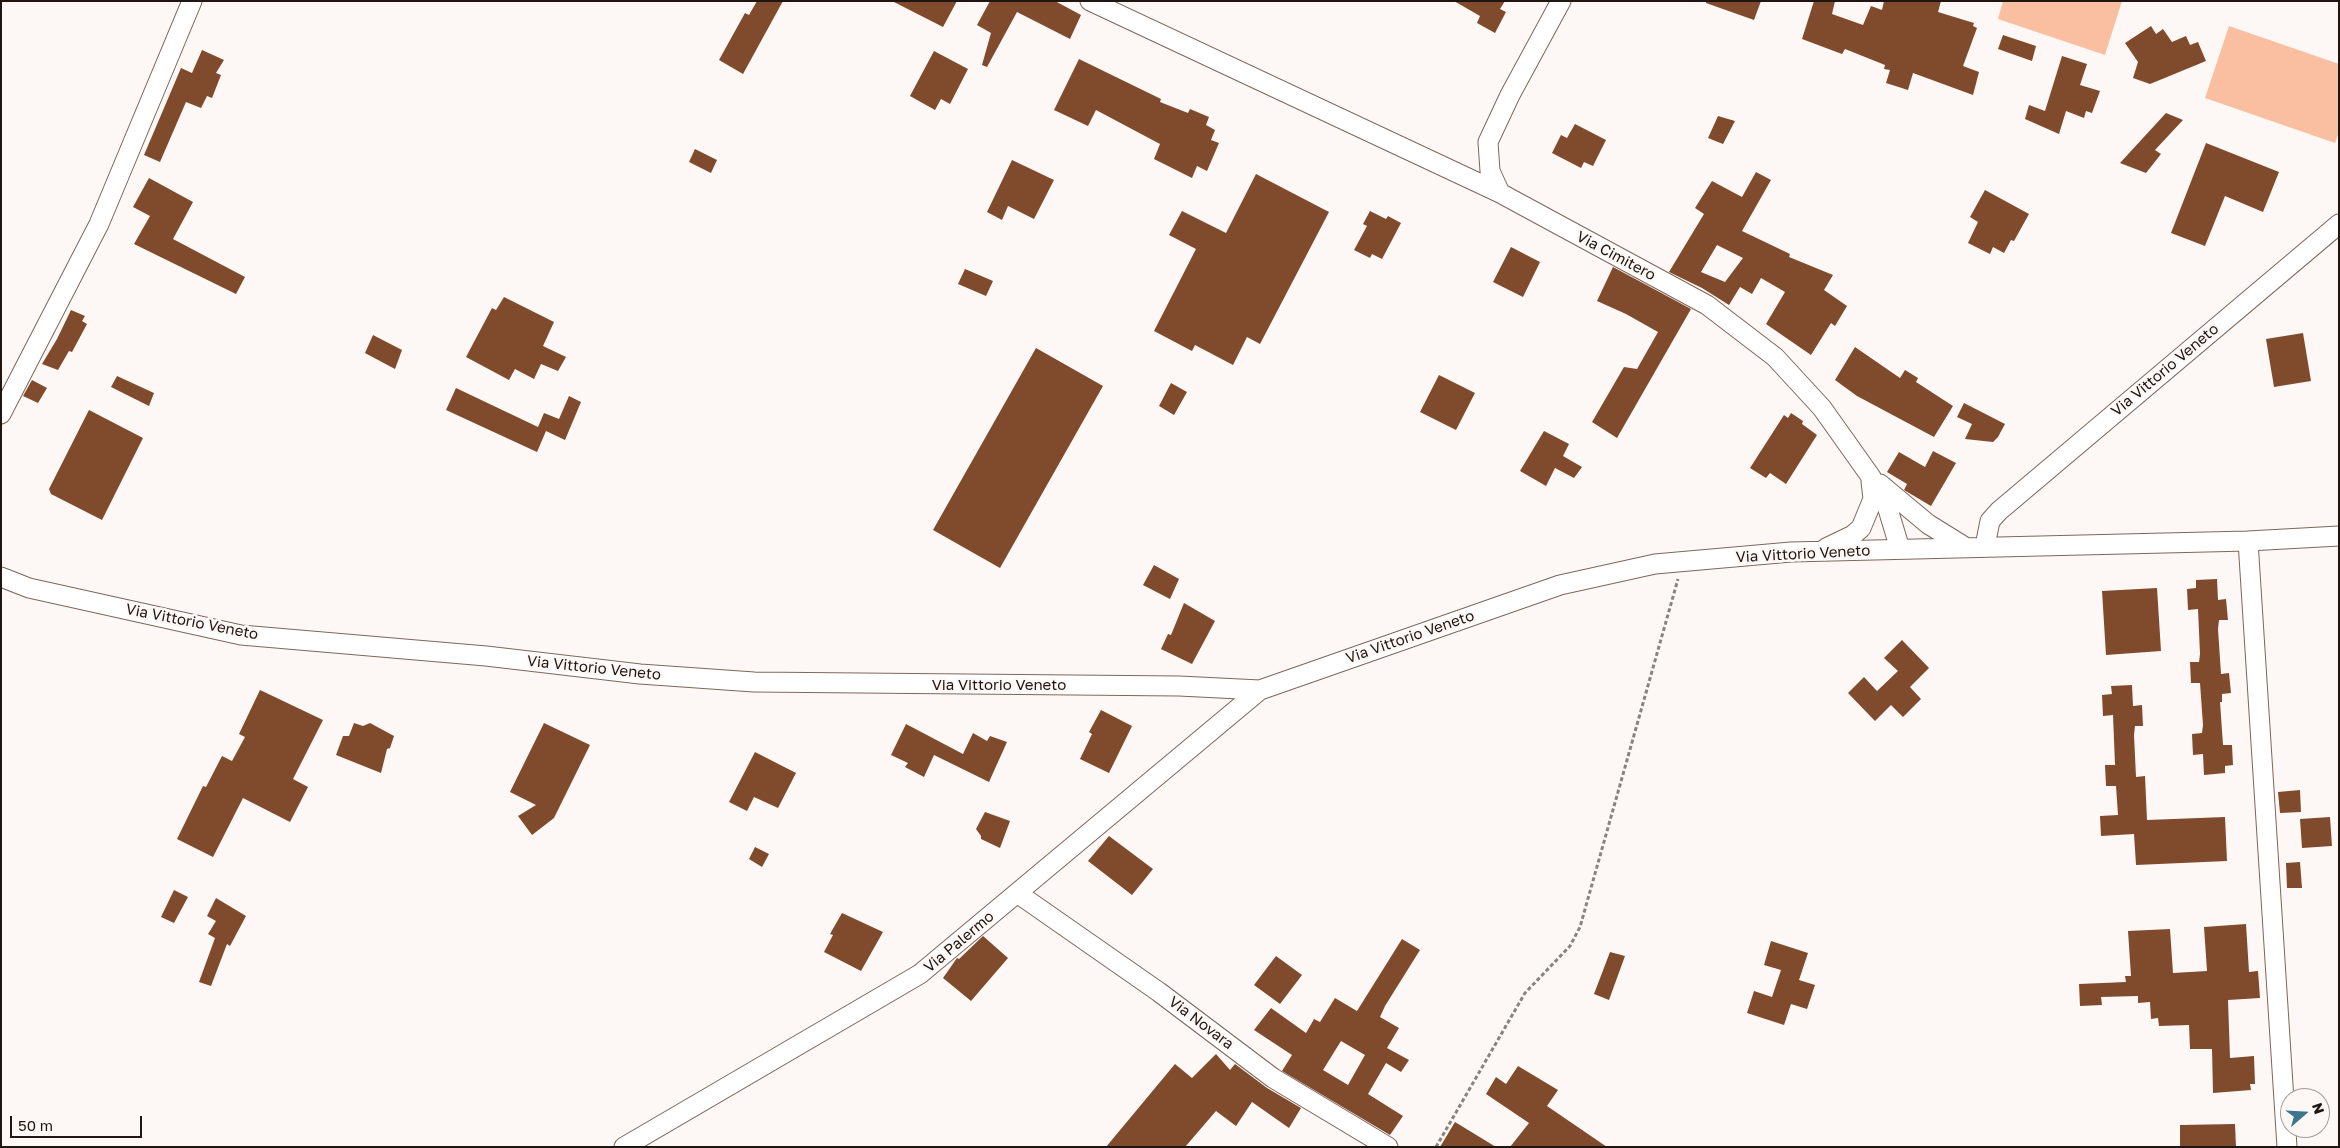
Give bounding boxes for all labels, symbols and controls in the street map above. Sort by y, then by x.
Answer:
street label: Via Cimitero [1573,228,1659,284]
street label: Via Vittorio Veneto [2108,320,2222,420]
street label: Via Vittorio Veneto [1735,541,1871,567]
street label: Via Vittorio Veneto [124,600,260,644]
street label: Via Vittorio Veneto [1343,607,1477,667]
street label: Via Vittorio Veneto [526,652,662,684]
street label: Via Vittorio Veneto [932,676,1066,694]
street label: Via Palermo [920,907,998,977]
street label: Via Novara [1165,993,1237,1053]
north arrow [2280,1088,2330,1138]
text: N [2309,1100,2328,1116]
scale bar [12,1106,145,1138]
text: 50 m [18,1116,53,1134]

